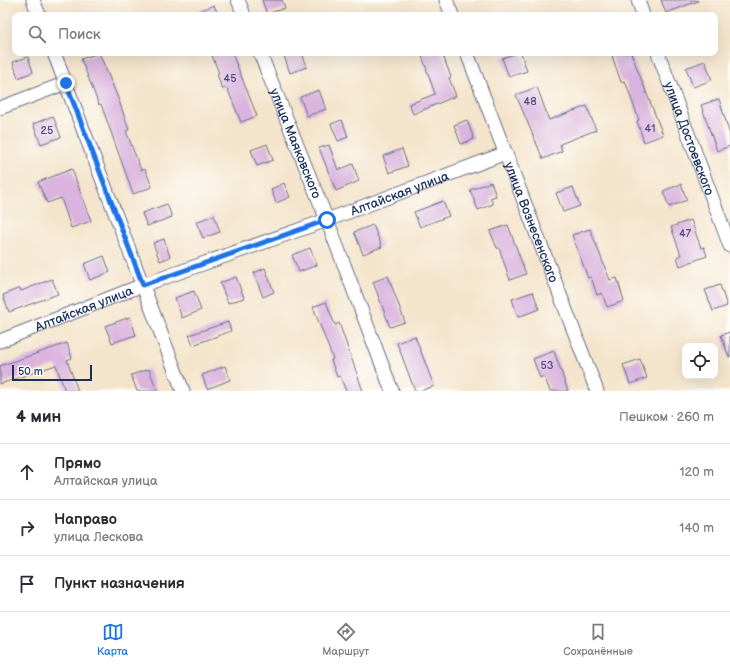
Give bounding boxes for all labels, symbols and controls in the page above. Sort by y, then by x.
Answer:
search box [12,12,718,56]
icon: search [26,23,48,45]
text: Поиск [58,25,101,44]
house number: 45 [223,72,237,85]
route end [57,74,75,92]
street label: улица Достоевского [660,80,717,198]
street label: улица Маяковского [266,86,324,201]
house number: 48 [523,95,537,108]
house number: 41 [645,122,655,135]
house number: 25 [41,124,53,137]
street label: улица Вознесенского [501,160,562,285]
street label: Алтайская улица [347,168,451,220]
route start [318,211,336,229]
house number: 47 [679,227,692,240]
street label: Алтайская улица [32,283,136,336]
map controls [682,343,718,379]
button: locate [682,343,718,379]
house number: 53 [540,359,554,372]
scale bar [12,363,92,382]
text: 50 m [18,365,43,378]
text: 4 мин [16,407,61,427]
text: Пешком · 260 m [619,409,714,425]
text: Прямо [54,454,101,473]
icon: ahead [16,461,38,483]
text: 120 m [679,464,714,480]
text: Алтайская улица [54,473,158,489]
text: Направо [54,510,117,529]
icon: right [16,517,38,539]
text: 140 m [679,520,714,536]
text: улица Лескова [54,529,143,545]
icon: arrive [16,573,38,595]
text: Пункт назначения [54,574,185,593]
tab: Карта [97,621,128,658]
tab: Маршрут [322,621,369,658]
tab: Сохранённые [563,621,633,658]

